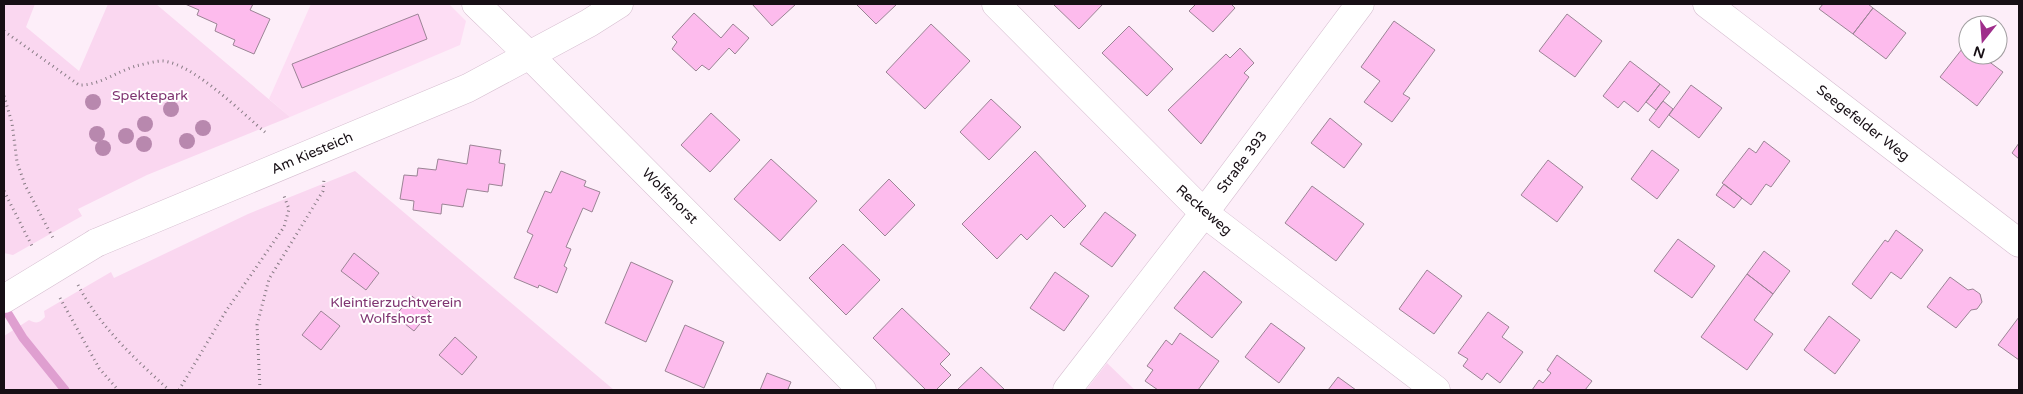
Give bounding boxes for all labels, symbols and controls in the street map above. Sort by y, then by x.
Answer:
north arrow [1958,15,2008,65]
text: N [1971,42,1987,62]
street label: Seegefelder Weg [1813,81,1913,165]
park label: Spektepark [112,87,188,104]
street label: Am Kiesteich [269,128,355,178]
street label: Straße 393 [1213,128,1271,196]
street label: Wolfshorst [639,165,702,228]
street label: Reckeweg [1173,181,1235,239]
park label: Kleintierzuchtverein Wolfshorst [330,294,462,327]

